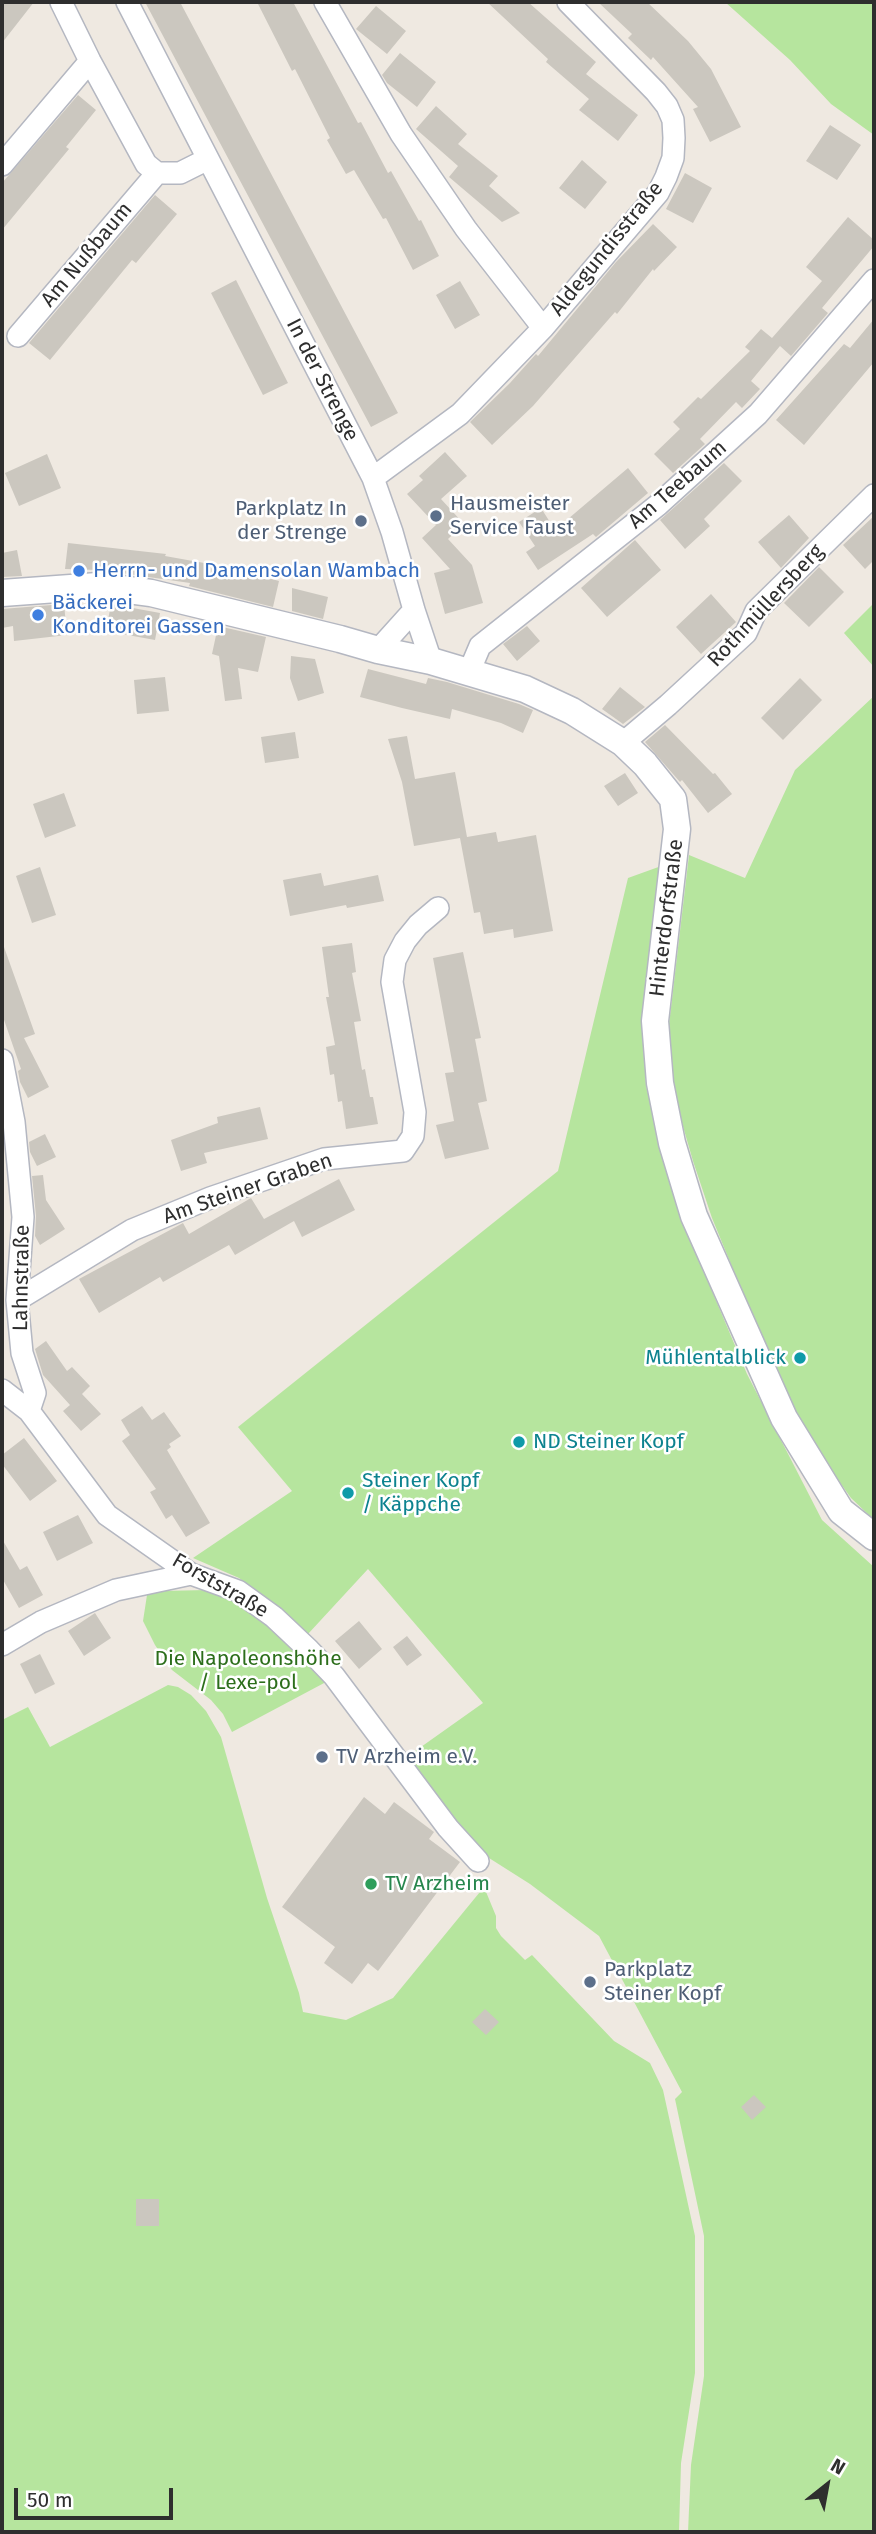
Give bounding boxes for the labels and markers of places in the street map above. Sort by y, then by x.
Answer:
place label: Hausmeister Service Faust [450,491,574,541]
place label: Parkplatz In der Strenge [235,496,347,546]
marker: Hausmeister Service Faust [428,508,444,524]
marker: Parkplatz In der Strenge [353,513,369,529]
place label: Herrn- und Damensolan Wambach [93,558,420,584]
marker: Herrn- und Damensolan Wambach [71,563,87,579]
place label: Bäckerei Konditorei Gassen [52,590,225,640]
marker: Bäckerei Konditorei Gassen [30,607,46,623]
place label: Mühlentalblick [645,1345,786,1371]
marker: Mühlentalblick [792,1350,808,1366]
place label: ND Steiner Kopf [533,1429,684,1455]
marker: ND Steiner Kopf [511,1434,527,1450]
place label: Steiner Kopf / Käppche [362,1468,479,1518]
marker: Steiner Kopf / Käppche [340,1485,356,1501]
place label: TV Arzheim e.V. [336,1744,477,1770]
marker: TV Arzheim e.V. [314,1749,330,1765]
place label: TV Arzheim [385,1871,490,1897]
marker: TV Arzheim [363,1876,379,1892]
place label: Parkplatz Steiner Kopf [604,1957,721,2007]
marker: Parkplatz Steiner Kopf [582,1974,598,1990]

